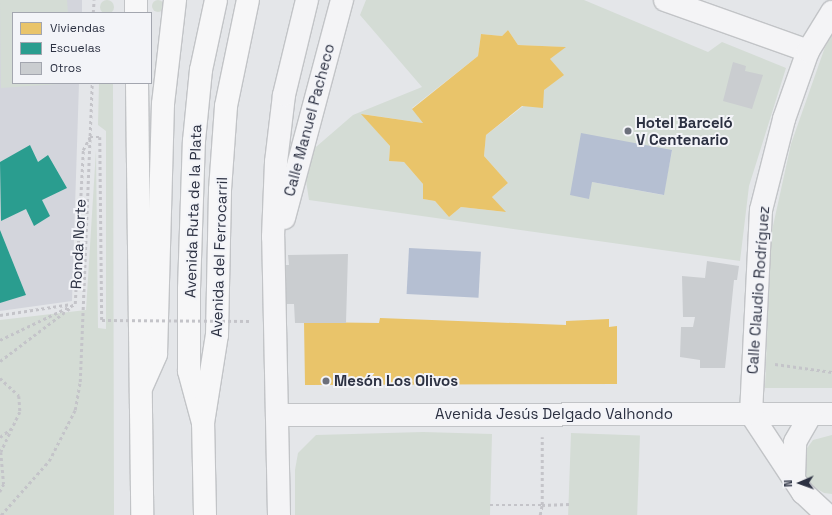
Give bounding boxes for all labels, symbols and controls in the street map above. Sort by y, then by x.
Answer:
legend [12,12,152,84]
text: Viviendas [50,20,105,36]
text: Escuelas [50,40,101,56]
street label: Calle Manuel Pacheco [280,42,338,198]
text: Otros [50,60,82,76]
place label: Hotel Barceló V Centenario [636,113,733,148]
street label: Avenida Ruta de la Plata [181,124,205,298]
marker: Hotel Barceló V Centenario [623,126,633,136]
street label: Avenida del Ferrocarril [207,177,231,337]
street label: Ronda Norte [67,198,89,290]
street label: Calle Claudio Rodríguez [743,205,773,375]
place label: Mesón Los Olivos [334,372,458,390]
marker: Mesón Los Olivos [321,376,331,386]
street label: Avenida Jesús Delgado Valhondo [435,405,673,423]
north arrow [780,463,820,503]
text: N [781,479,795,487]

